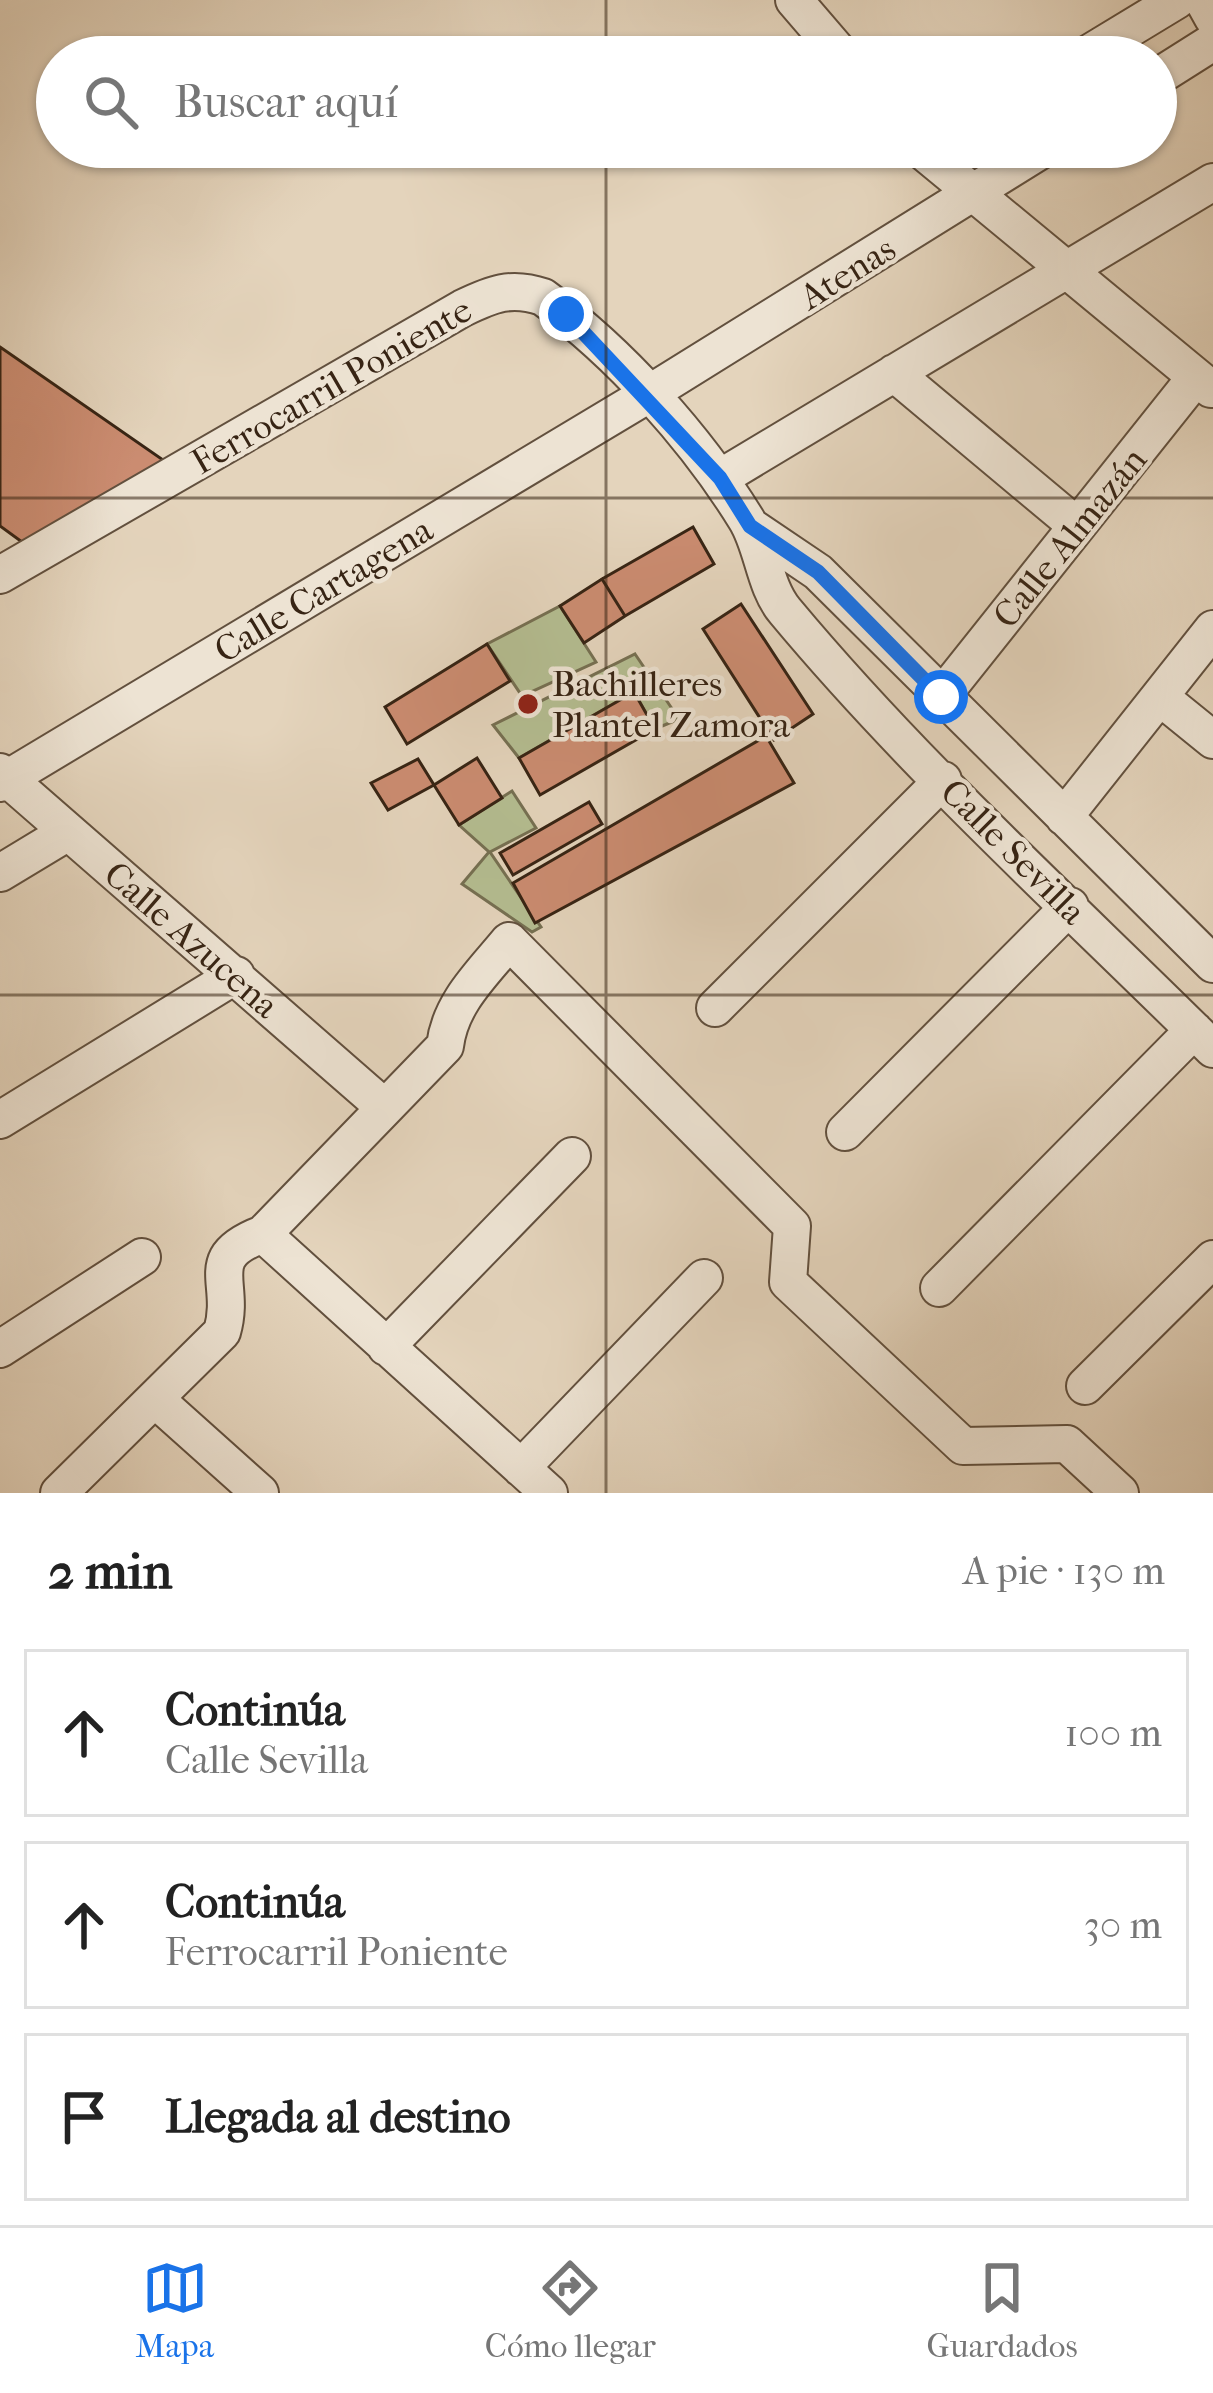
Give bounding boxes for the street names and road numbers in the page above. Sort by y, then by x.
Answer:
street label: Atenas [790,227,903,319]
street label: Ferrocarril Poniente [184,289,479,483]
street label: Calle Almazán [984,439,1155,636]
street label: Calle Cartagena [207,508,440,671]
street label: Calle Sevilla [932,771,1095,933]
street label: Calle Azucena [96,853,287,1027]

